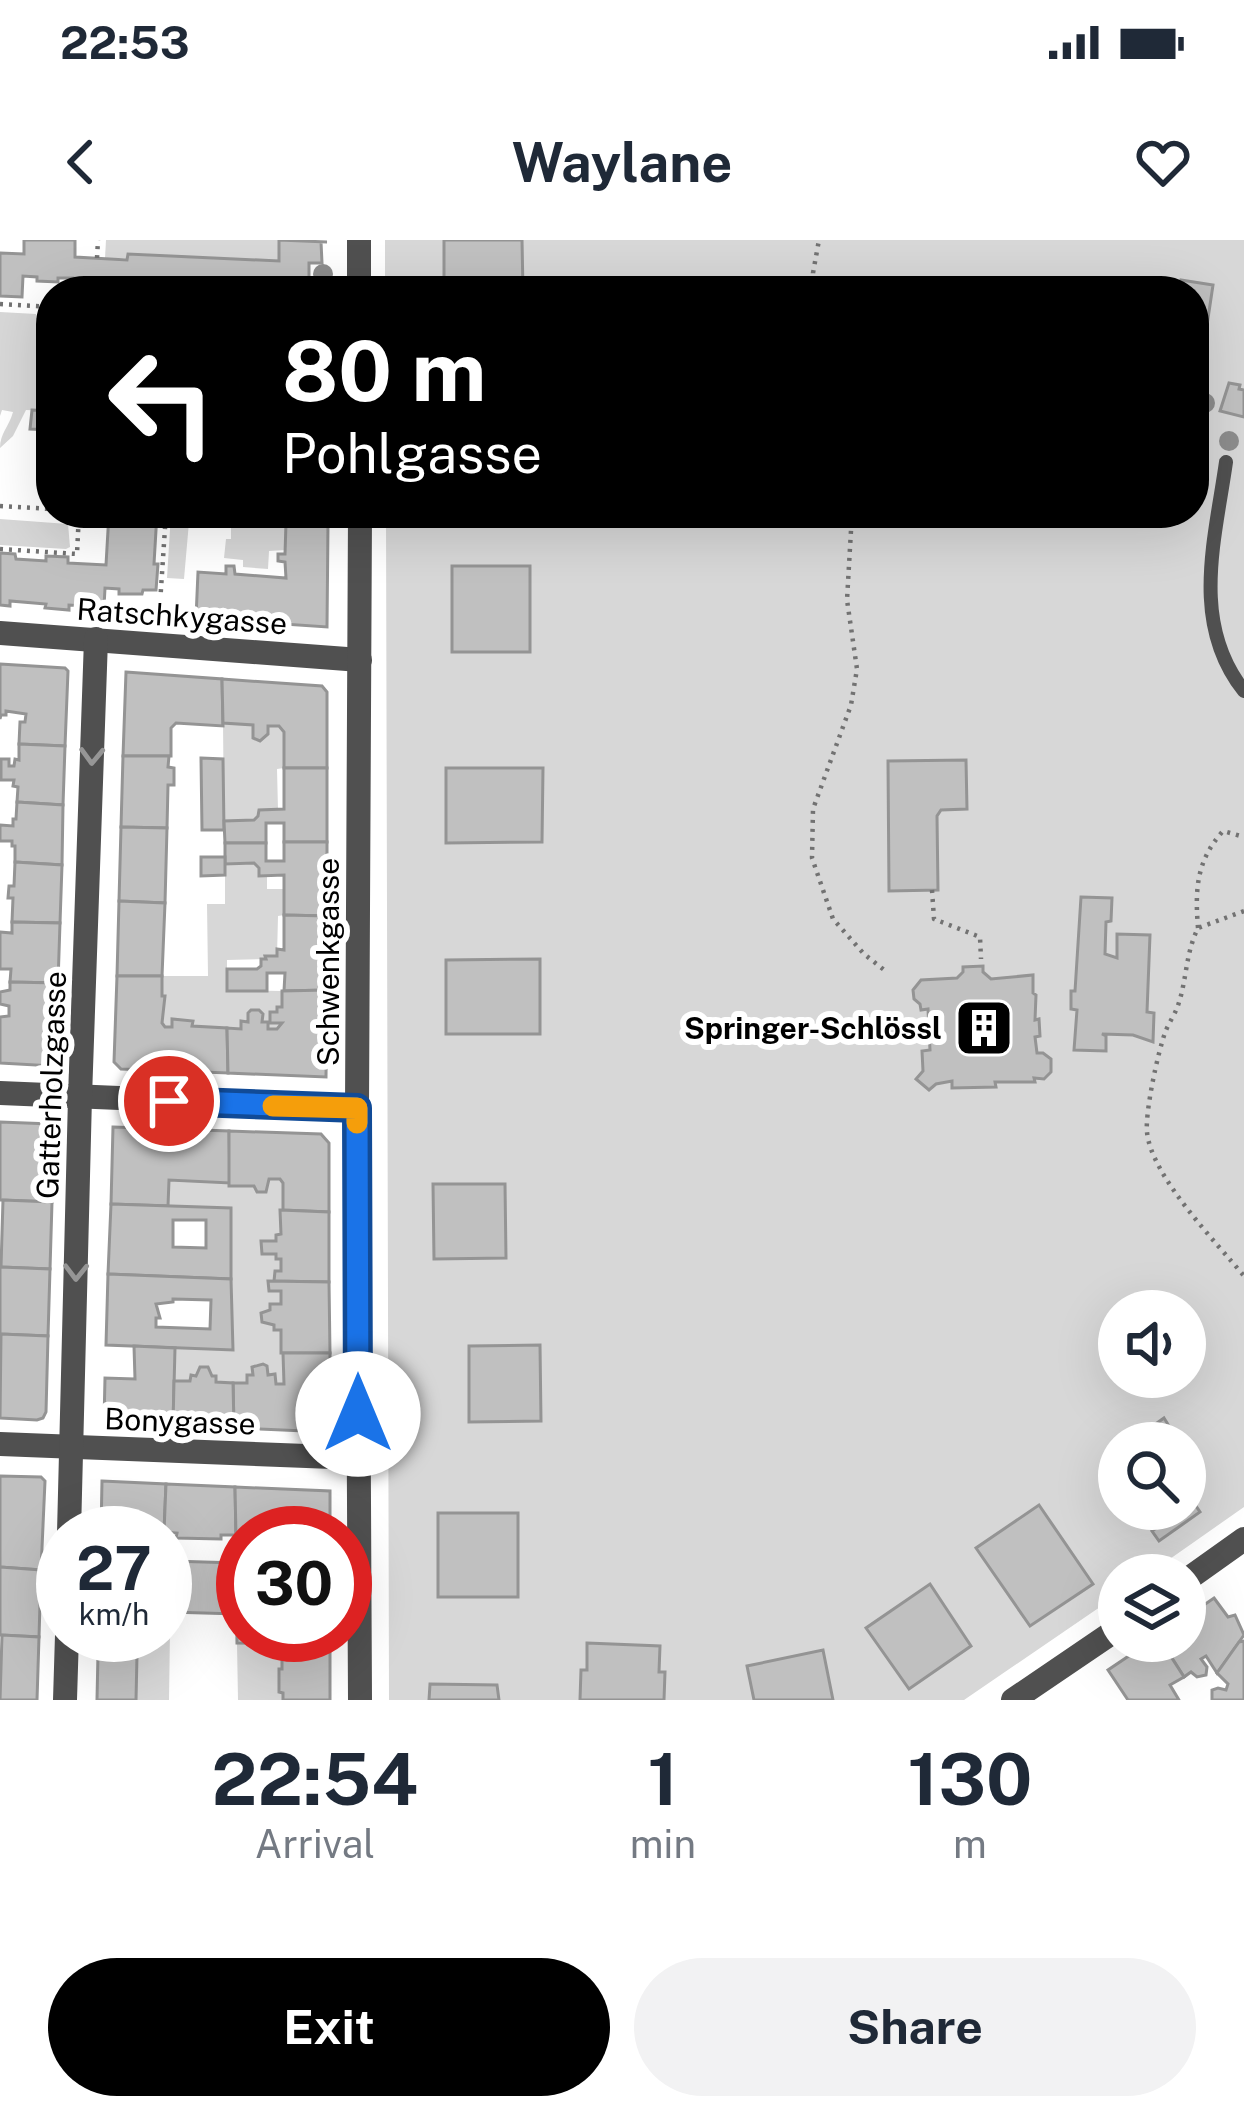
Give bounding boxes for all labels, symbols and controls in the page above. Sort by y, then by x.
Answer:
text: 22:53 [60,16,190,69]
icon: back [48,129,114,195]
icon: heart [1130,129,1196,195]
text: Waylane [512,131,732,194]
text: 80 m [282,321,486,420]
icon: left [84,324,240,480]
text: Pohlgasse [282,422,542,485]
street label: Ratschkygasse [76,591,288,641]
one-way arrow [80,747,106,766]
street label: Schwenkgasse [310,858,346,1066]
street label: Gatterholzgasse [29,971,73,1199]
building icon: Springer-Schlössl [953,997,1015,1059]
place label: Springer-Schlössl [684,1010,942,1046]
pin [118,1050,220,1152]
icon: arrive [136,1068,202,1134]
one-way arrow [63,1263,89,1282]
map controls [1098,1290,1206,1662]
button: sound [1098,1290,1206,1398]
position arrow [295,1351,421,1477]
street label: Bonygasse [104,1400,256,1442]
button: search [1098,1422,1206,1530]
speed limit sign: 30 [216,1506,372,1662]
text: 27 [76,1533,152,1604]
button: layers [1098,1554,1206,1662]
text: km/h [79,1596,149,1632]
text: 22:54 [212,1737,418,1821]
text: 1 [647,1737,678,1821]
text: 130 [908,1737,1032,1821]
text: Arrival [255,1821,375,1867]
text: min [630,1821,696,1867]
text: m [953,1821,987,1867]
button: Exit [48,1958,610,2096]
button: Share [634,1958,1196,2096]

